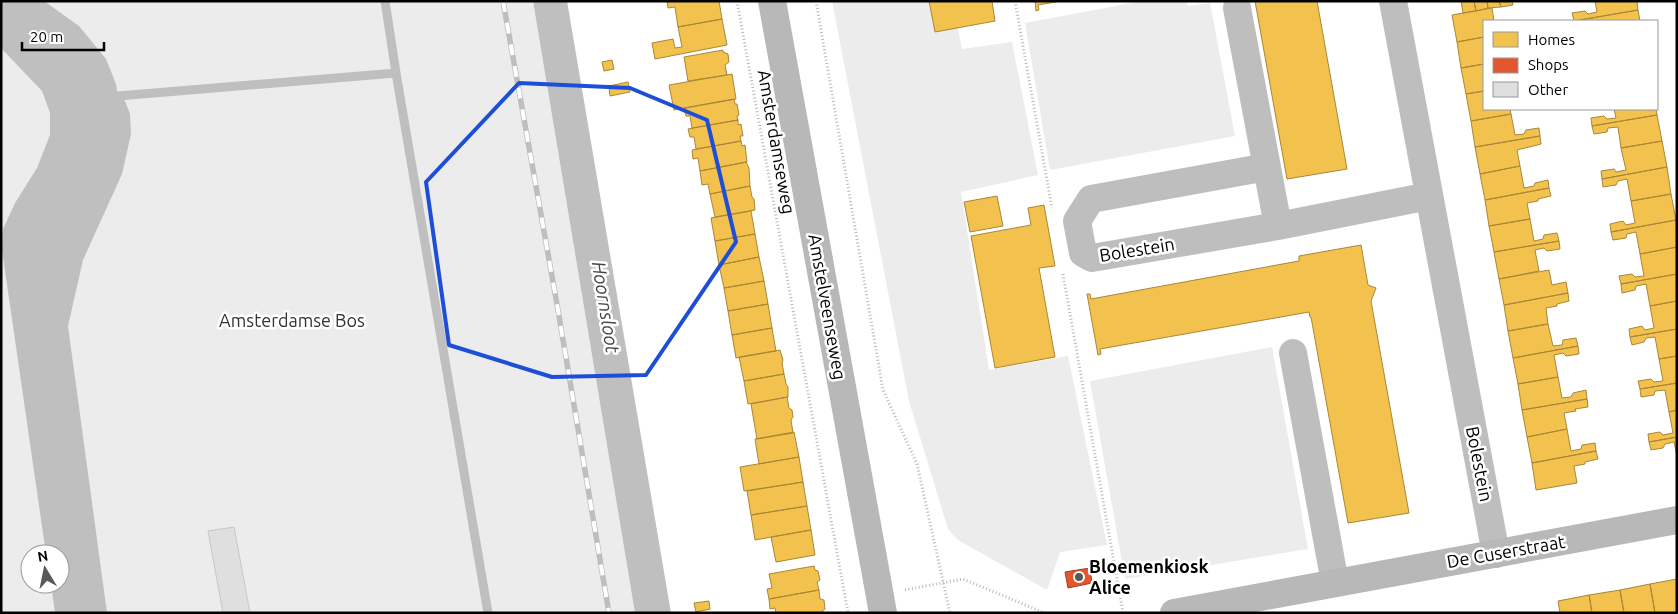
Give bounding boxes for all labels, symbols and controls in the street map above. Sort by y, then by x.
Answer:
scale bar [22,20,105,52]
legend [1483,20,1658,110]
text: 20 m [30,28,63,45]
text: Homes [1528,31,1575,48]
text: Shops [1528,56,1569,73]
street label: Amsterdamseweg [754,68,800,216]
text: Other [1528,81,1568,98]
street label: Amstelveenseweg [805,232,851,381]
street label: Bolestein [1098,233,1176,265]
water label: Hoornsloot [588,260,624,355]
park label: Amsterdamse Bos [219,310,365,330]
street label: Bolestein [1463,425,1497,503]
street label: De Cuserstraat [1445,531,1567,571]
north arrow [20,544,70,594]
text: N [36,547,49,565]
place label: Bloemenkiosk Alice [1089,556,1209,597]
marker: Bloemenkiosk Alice [1073,571,1085,583]

